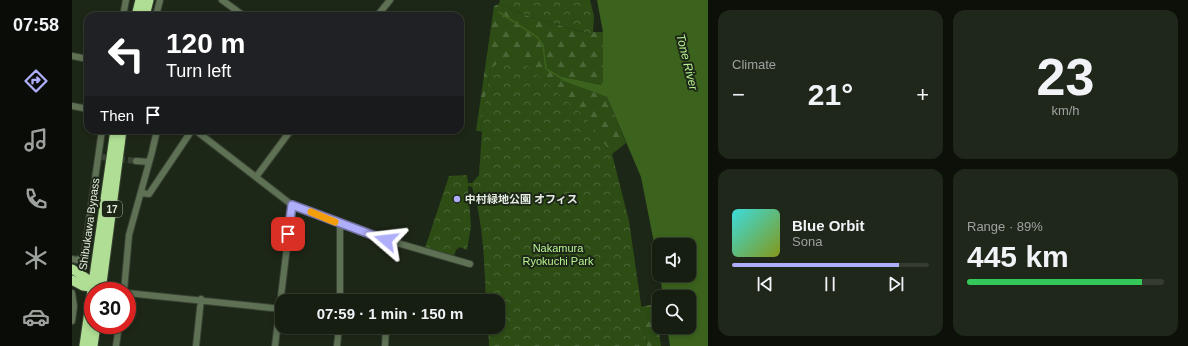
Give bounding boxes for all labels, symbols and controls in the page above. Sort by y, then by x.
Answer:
text: 07:58 [13,15,59,35]
icon: left [100,28,152,80]
text: 120 m [166,28,245,59]
water label: Tone River [673,32,701,93]
text: 23 [1037,48,1094,106]
text: Climate [732,57,776,72]
text: Turn left [166,61,231,81]
icon: directions [22,67,50,95]
text: 21° [808,78,853,111]
text: − [732,82,745,107]
text: + [916,82,929,107]
text: km/h [1051,103,1080,118]
icon: arrive [142,104,164,126]
text: Then [100,107,134,124]
icon: music [22,126,50,154]
street label: Shibukawa Bypass [77,177,101,271]
icon: phone [22,185,50,213]
place label: 中村緑地公園 オフィス [465,193,578,205]
marker: 中村緑地公園 オフィス [452,194,462,204]
road number: 17 [102,201,122,217]
pin [271,217,305,251]
text: Blue Orbit [792,217,865,234]
position arrow [365,219,407,261]
text: Range · 89% [967,219,1043,234]
icon: arrive [277,223,299,245]
text: Sona [792,234,822,249]
map controls [652,238,696,334]
button: sound [652,238,696,282]
text: 445 km [967,240,1069,273]
park label: Nakamura Ryokuchi Park [523,242,594,267]
icon: climate [22,244,50,272]
icon: previous [754,273,776,295]
icon: pause [819,273,841,295]
icon: next [885,273,907,295]
speed limit sign: 30 [84,282,136,334]
button: search [652,290,696,334]
icon: car [22,303,50,331]
text: 07:59 · 1 min · 150 m [317,305,463,322]

